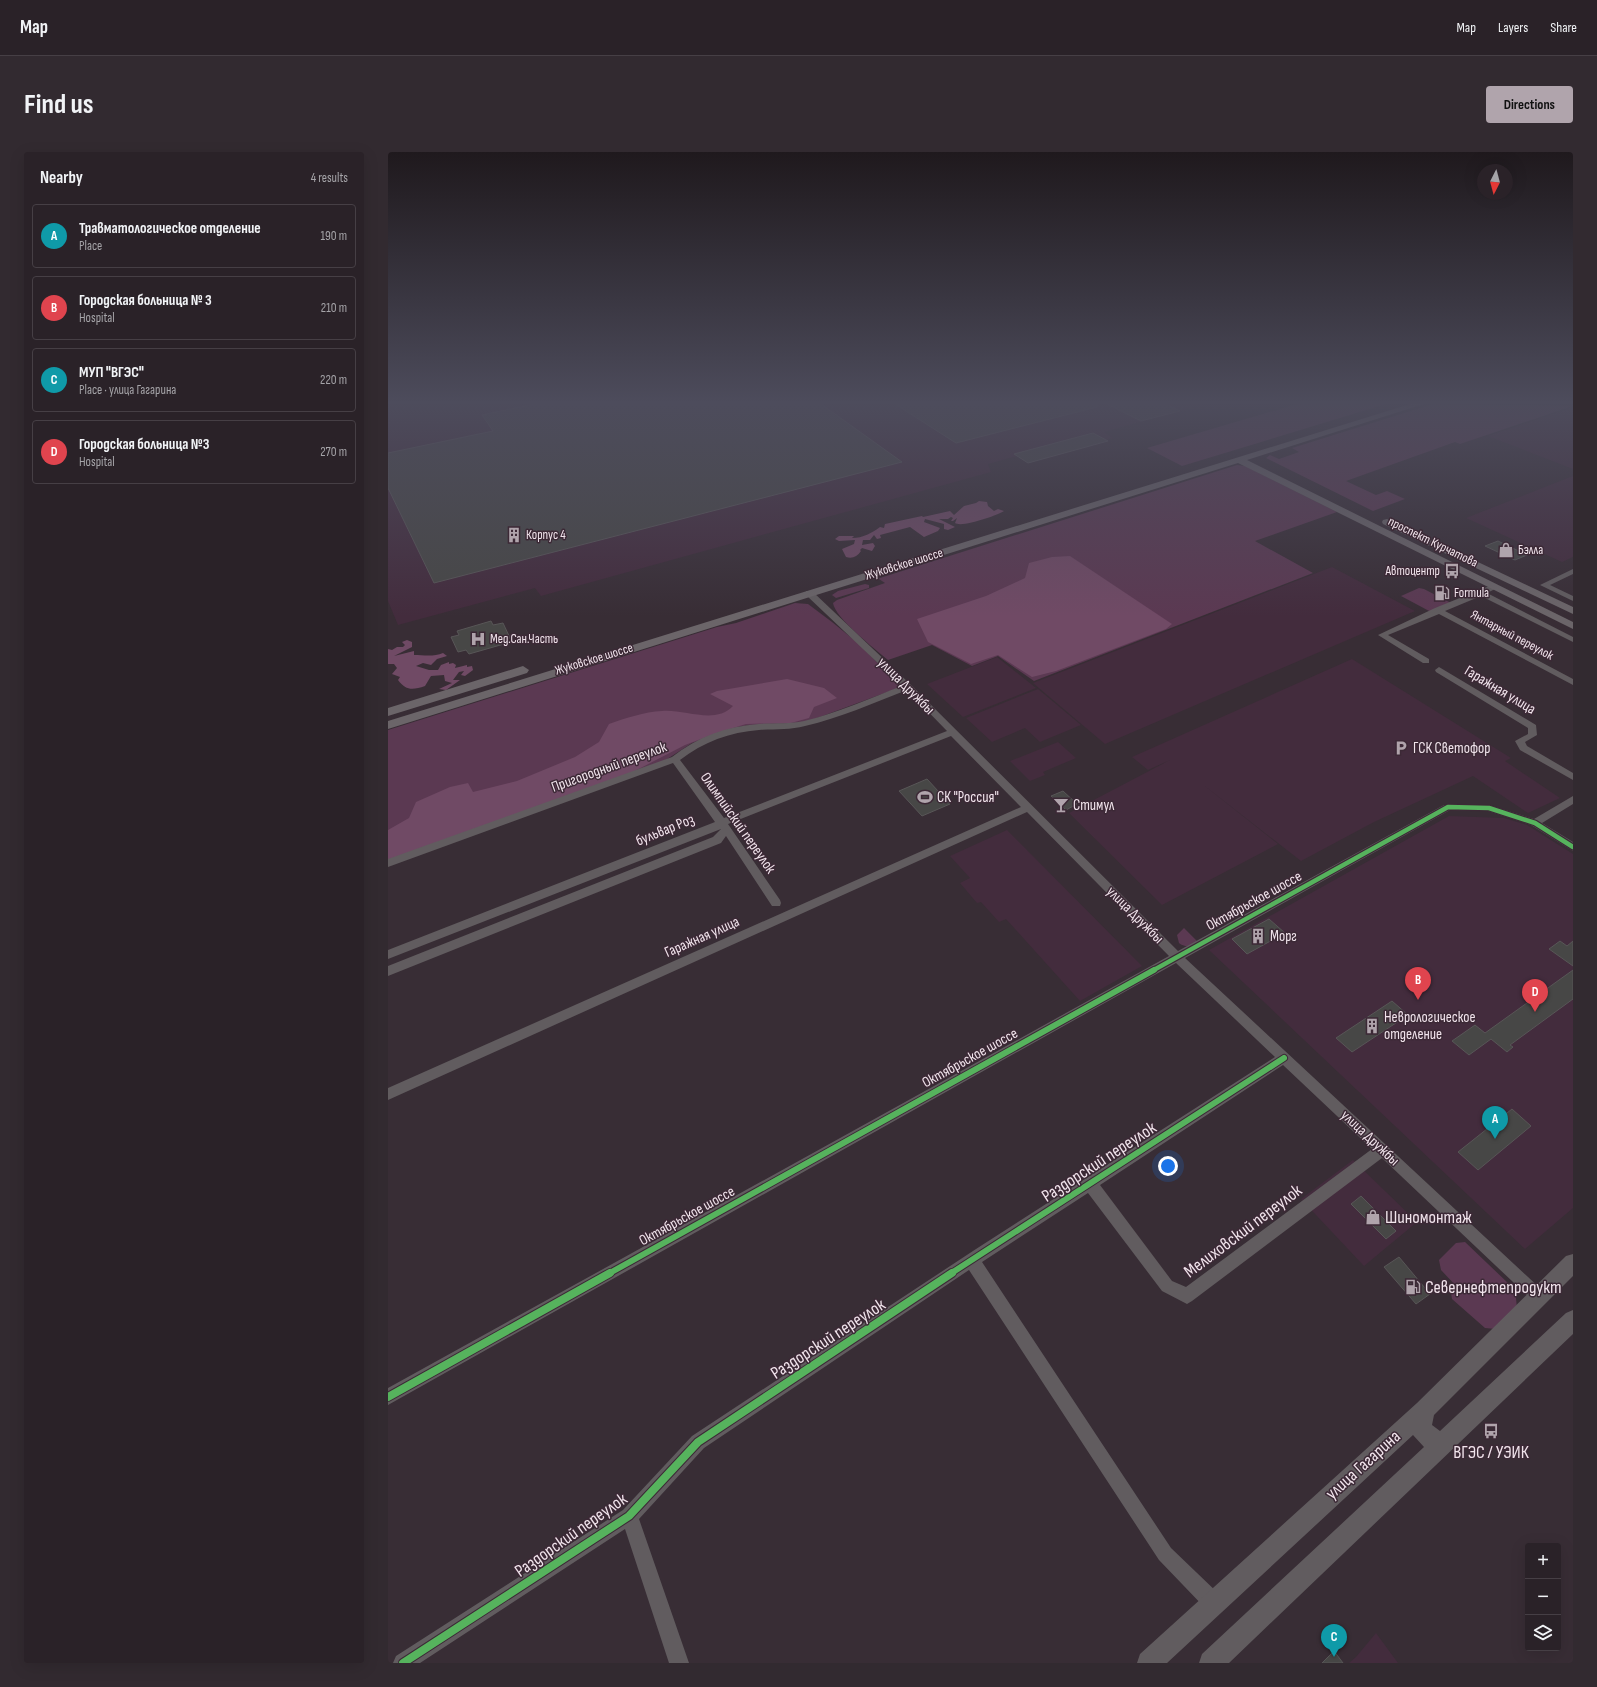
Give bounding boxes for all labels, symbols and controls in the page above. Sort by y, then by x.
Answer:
text: Map [20,16,48,39]
text: Map [1456,19,1476,36]
text: Layers [1498,19,1528,36]
text: Share [1550,19,1577,36]
button: Directions [1486,86,1573,123]
text: Find us [24,88,93,121]
north arrow [1477,164,1513,200]
text: Nearby [40,168,83,188]
text: 4 results [311,170,348,186]
text: Травматологическое отделение [79,219,261,238]
text: A [51,228,57,244]
text: 190 m [320,228,347,244]
text: Place [79,238,102,254]
text: Городская больница № 3 [79,291,212,310]
text: B [51,300,57,316]
text: 210 m [321,300,347,316]
text: Hospital [79,310,115,326]
text: МУП "ВГЭС" [79,363,144,382]
text: C [51,372,57,388]
text: 220 m [320,372,347,388]
text: Place · улица Гагарина [79,382,176,398]
text: Городская больница №3 [79,435,209,454]
text: D [51,444,57,460]
text: 270 m [320,444,347,460]
text: Hospital [79,454,115,470]
street label: проспект Курчатова [1385,513,1481,571]
building icon: Корпус 4 [505,526,523,544]
place label: Корпус 4 [526,527,566,543]
shop icon: Бэлла [1497,541,1515,559]
place label: Бэлла [1518,542,1543,558]
street label: Жуковское шоссе [863,545,945,583]
bus stop icon: Автоцентр [1443,562,1461,580]
place label: Автоцентр [1385,563,1440,579]
fuel station icon: Formula [1433,584,1451,602]
place label: Formula [1454,585,1489,601]
street label: Янтарный переулок [1468,606,1556,664]
hospital icon: Мед.Сан.Часть [469,630,487,648]
place label: Мед.Сан.Часть [490,631,558,647]
street label: Жуковское шоссе [553,640,635,678]
street label: улица Дружбы [873,653,939,719]
street label: Гаражная улица [1461,661,1539,719]
street label: Пригородный переулок [549,737,670,797]
parking icon: ГСК Светофор [1392,739,1410,757]
place label: ГСК Светофор [1413,739,1491,758]
street label: Олимпийский переулок [696,769,780,878]
sports icon: СК "Россия" [916,788,934,806]
place label: СК "Россия" [937,788,999,807]
bar icon: Стимул [1052,796,1070,814]
place label: Стимул [1073,796,1115,815]
street label: бульвар Роз [633,810,697,850]
street label: Октябрьское шоссе [1203,867,1305,935]
street label: улица Дружбы [1102,882,1168,948]
street label: Гаражная улица [662,912,743,962]
building icon: Морг [1249,927,1267,945]
place label: Морг [1270,927,1297,946]
pin: B [1405,967,1431,1000]
pin: D [1522,979,1548,1012]
place label: Неврологическое отделение [1384,1008,1475,1044]
building icon: Неврологическое отделение [1363,1017,1381,1035]
street label: Октябрьское шоссе [919,1024,1021,1092]
street label: улица Дружбы [1337,1106,1403,1170]
pin: A [1482,1106,1508,1139]
street label: Раздорский переулок [1038,1117,1160,1207]
your location [1158,1156,1178,1176]
street label: Мелиховский переулок [1180,1180,1306,1282]
street label: Октябрьское шоссе [636,1182,738,1250]
place label: Шиномонтаж [1385,1207,1472,1228]
shop icon: Шиномонтаж [1364,1208,1382,1226]
place label: Севернефтепродукт [1425,1277,1562,1298]
fuel station icon: Севернефтепродукт [1404,1278,1422,1296]
street label: Раздорский переулок [767,1294,889,1384]
bus stop icon: ВГЭС / УЭИК [1482,1422,1500,1440]
street label: улица Гагарина [1321,1426,1405,1504]
place label: ВГЭС / УЭИК [1453,1442,1530,1463]
street label: Раздорский переулок [511,1488,631,1581]
map controls [1525,1543,1561,1651]
button: + [1525,1543,1561,1579]
button: − [1525,1579,1561,1615]
button: layers [1525,1615,1561,1651]
pin: C [1321,1624,1347,1657]

